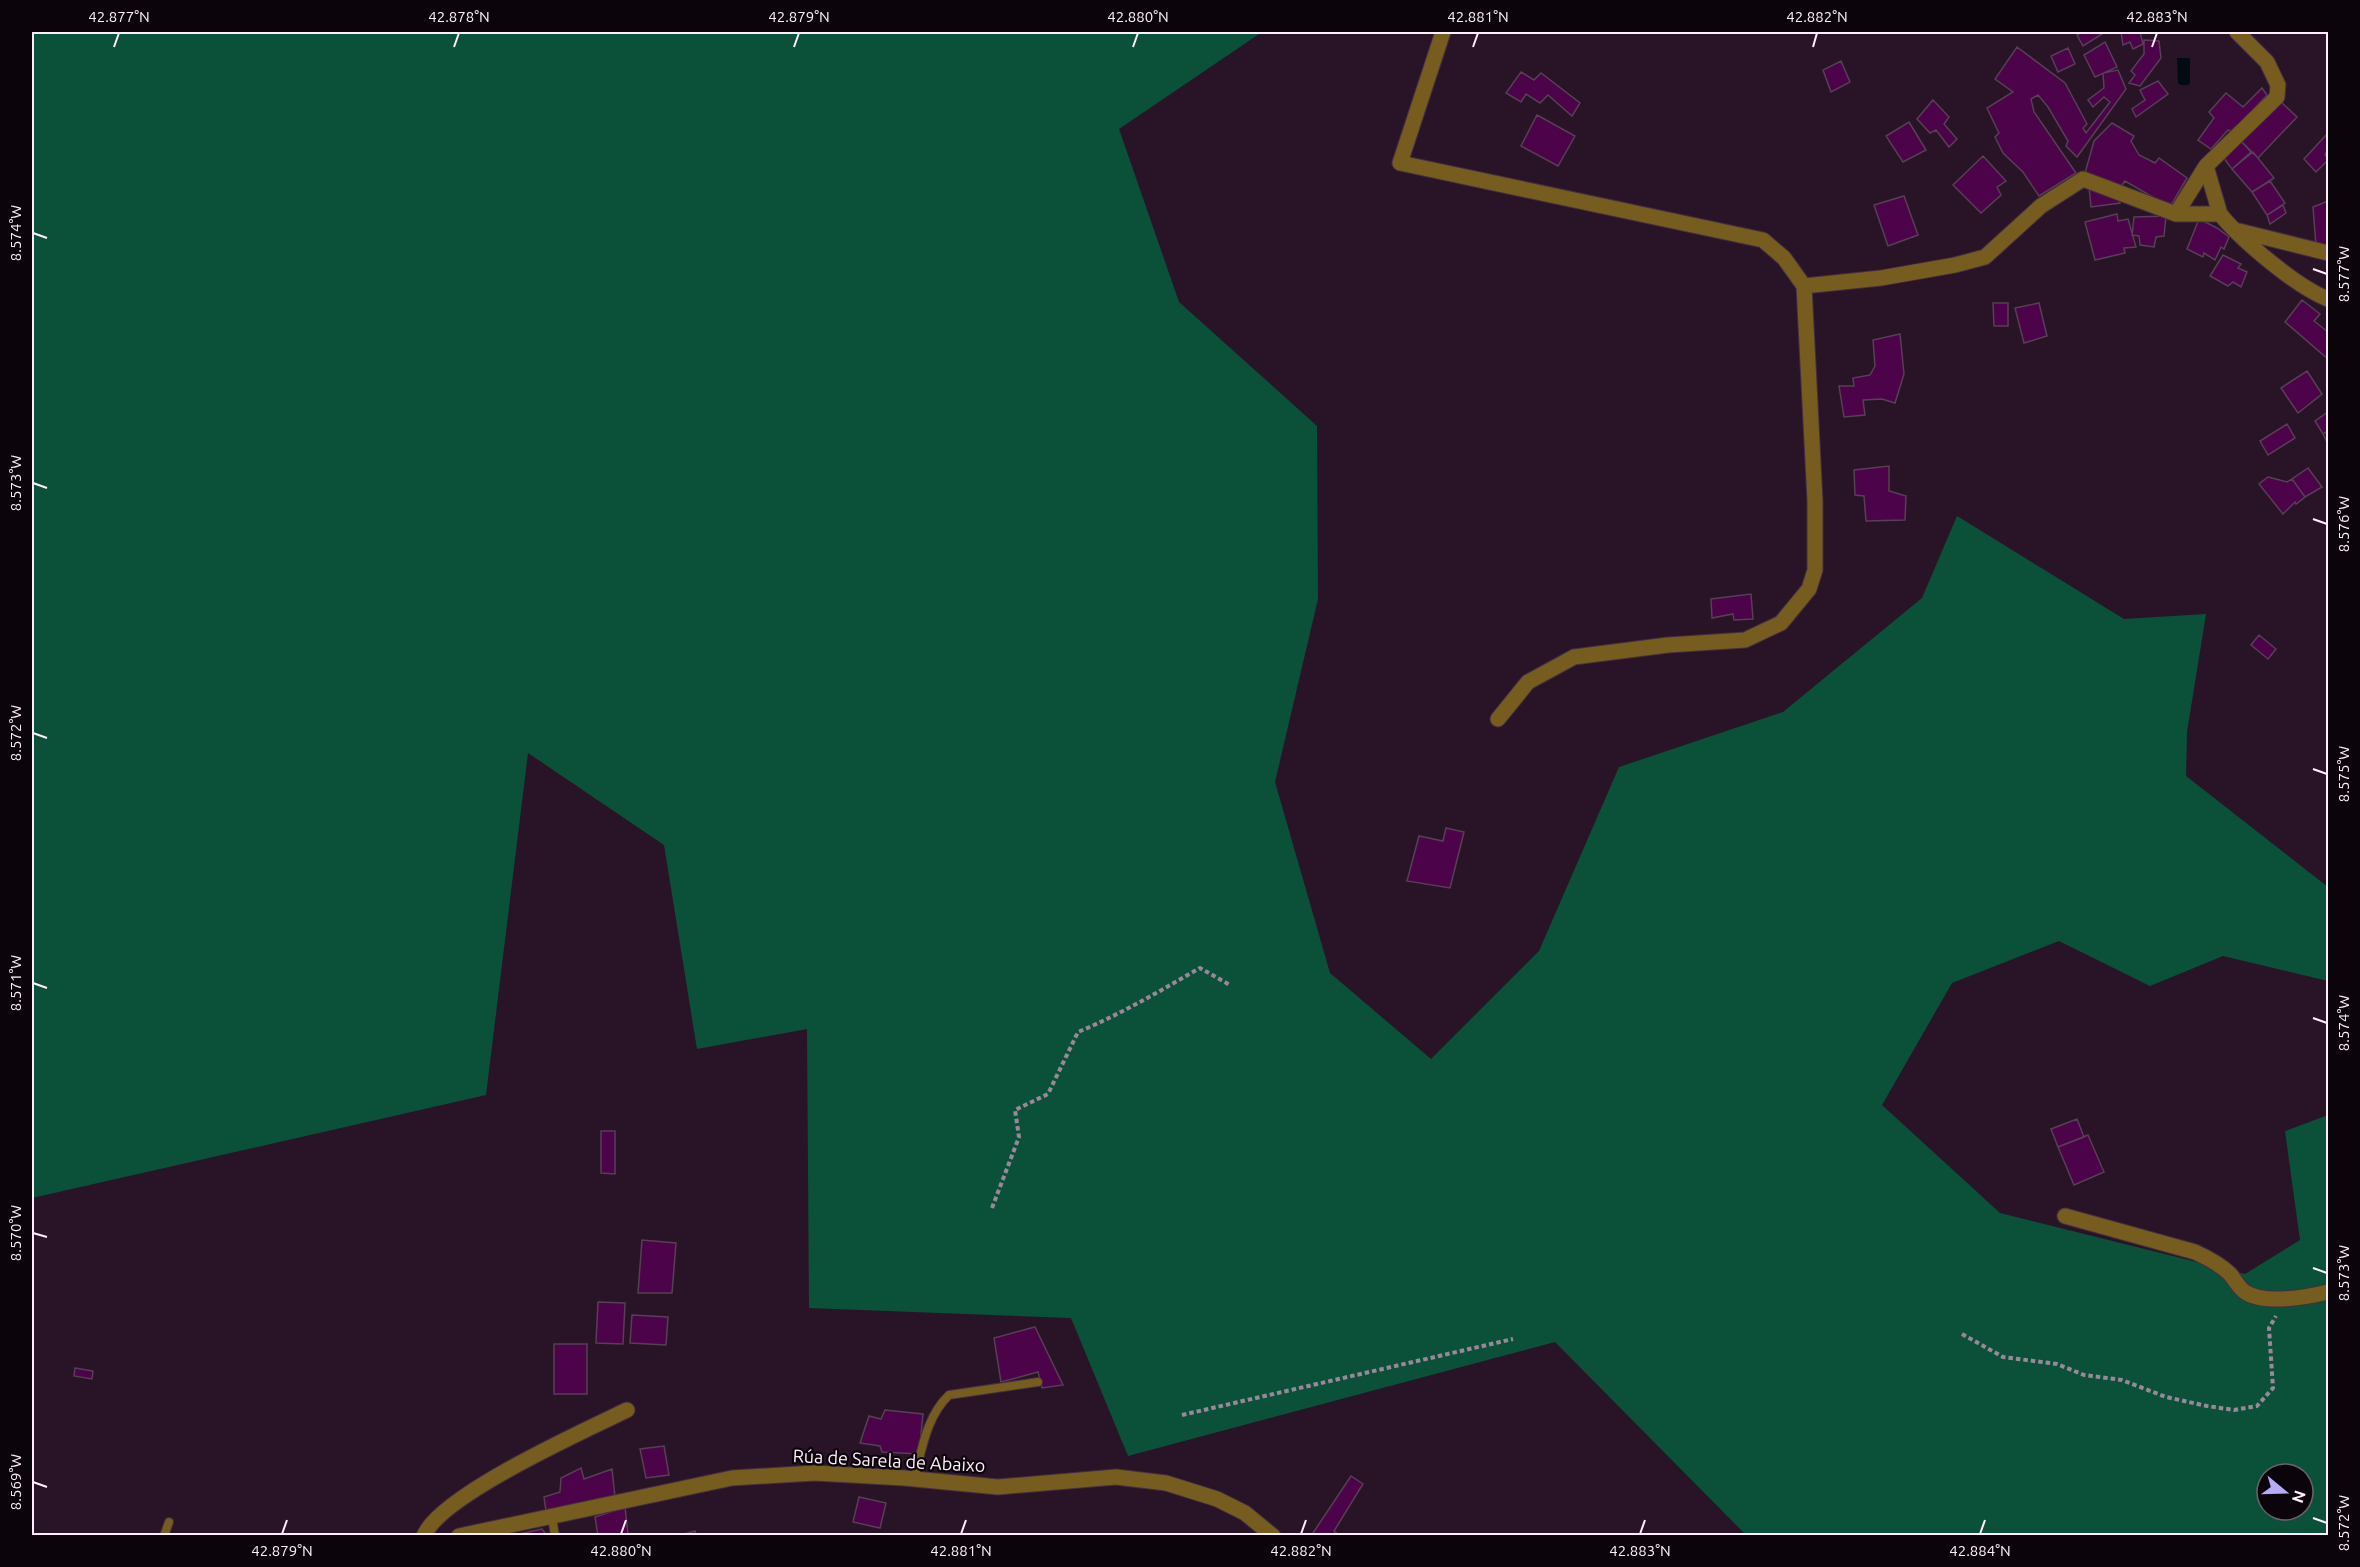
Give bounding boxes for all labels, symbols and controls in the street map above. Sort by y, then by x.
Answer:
text: 42.877°N [88,8,150,25]
text: 42.878°N [428,8,490,25]
text: 42.879°N [768,8,830,25]
text: 42.880°N [1107,8,1169,25]
text: 42.881°N [1447,8,1509,25]
text: 42.882°N [1786,8,1848,25]
text: 42.883°N [2126,8,2188,25]
text: 8.574°W [7,205,24,261]
text: 8.577°W [2335,246,2352,302]
text: 8.573°W [7,455,24,511]
text: 8.576°W [2335,496,2352,552]
text: 8.572°W [7,705,24,761]
text: 8.575°W [2335,746,2352,802]
text: 8.571°W [7,955,24,1011]
text: 8.574°W [2335,995,2352,1051]
text: 8.570°W [7,1205,24,1261]
text: 8.573°W [2335,1245,2352,1301]
street label: Rúa de Sarela de Abaixo [792,1445,986,1475]
text: 8.569°W [7,1454,24,1510]
north arrow [2255,1462,2315,1522]
text: N [2289,1488,2310,1505]
text: 8.572°W [2335,1495,2352,1551]
text: 42.879°N [251,1542,313,1559]
text: 42.880°N [590,1542,652,1559]
text: 42.881°N [930,1542,992,1559]
text: 42.882°N [1270,1542,1332,1559]
text: 42.883°N [1609,1542,1671,1559]
text: 42.884°N [1949,1542,2011,1559]

